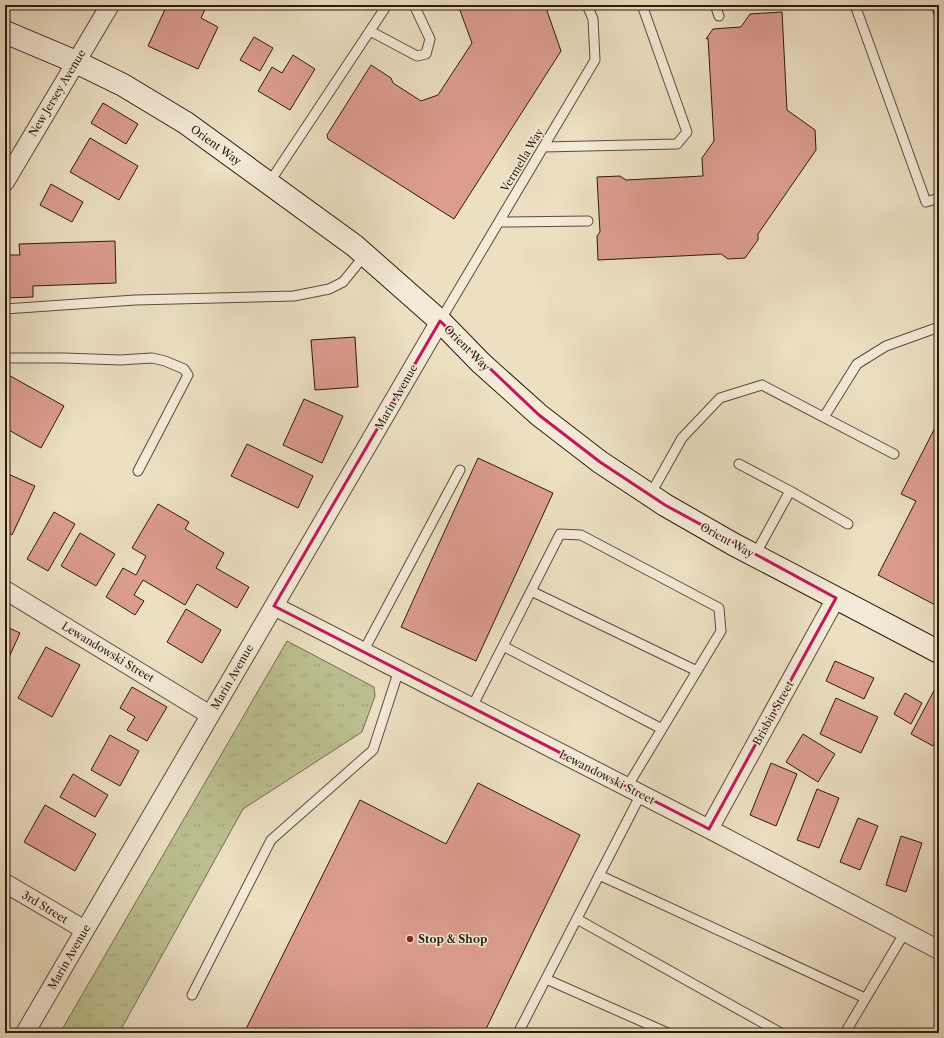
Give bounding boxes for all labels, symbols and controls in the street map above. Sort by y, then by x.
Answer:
street label: New Jersey Avenue [25,47,89,139]
street label: Orient Way [188,122,245,169]
street label: Vermella Way [497,125,547,195]
street label: Orient Way [441,322,494,375]
street label: Marin Avenue [372,362,420,432]
street label: Orient Way [698,520,757,561]
street label: Lewandowski Street [59,619,157,685]
street label: Marin Avenue [208,642,256,712]
street label: Brisbin Street [750,678,796,748]
street label: Lewandowski Street [557,747,657,807]
street label: 3rd Street [19,888,71,926]
street label: Marin Avenue [45,922,93,992]
place label: Stop & Shop [418,932,487,946]
marker: Stop & Shop [405,934,415,944]

